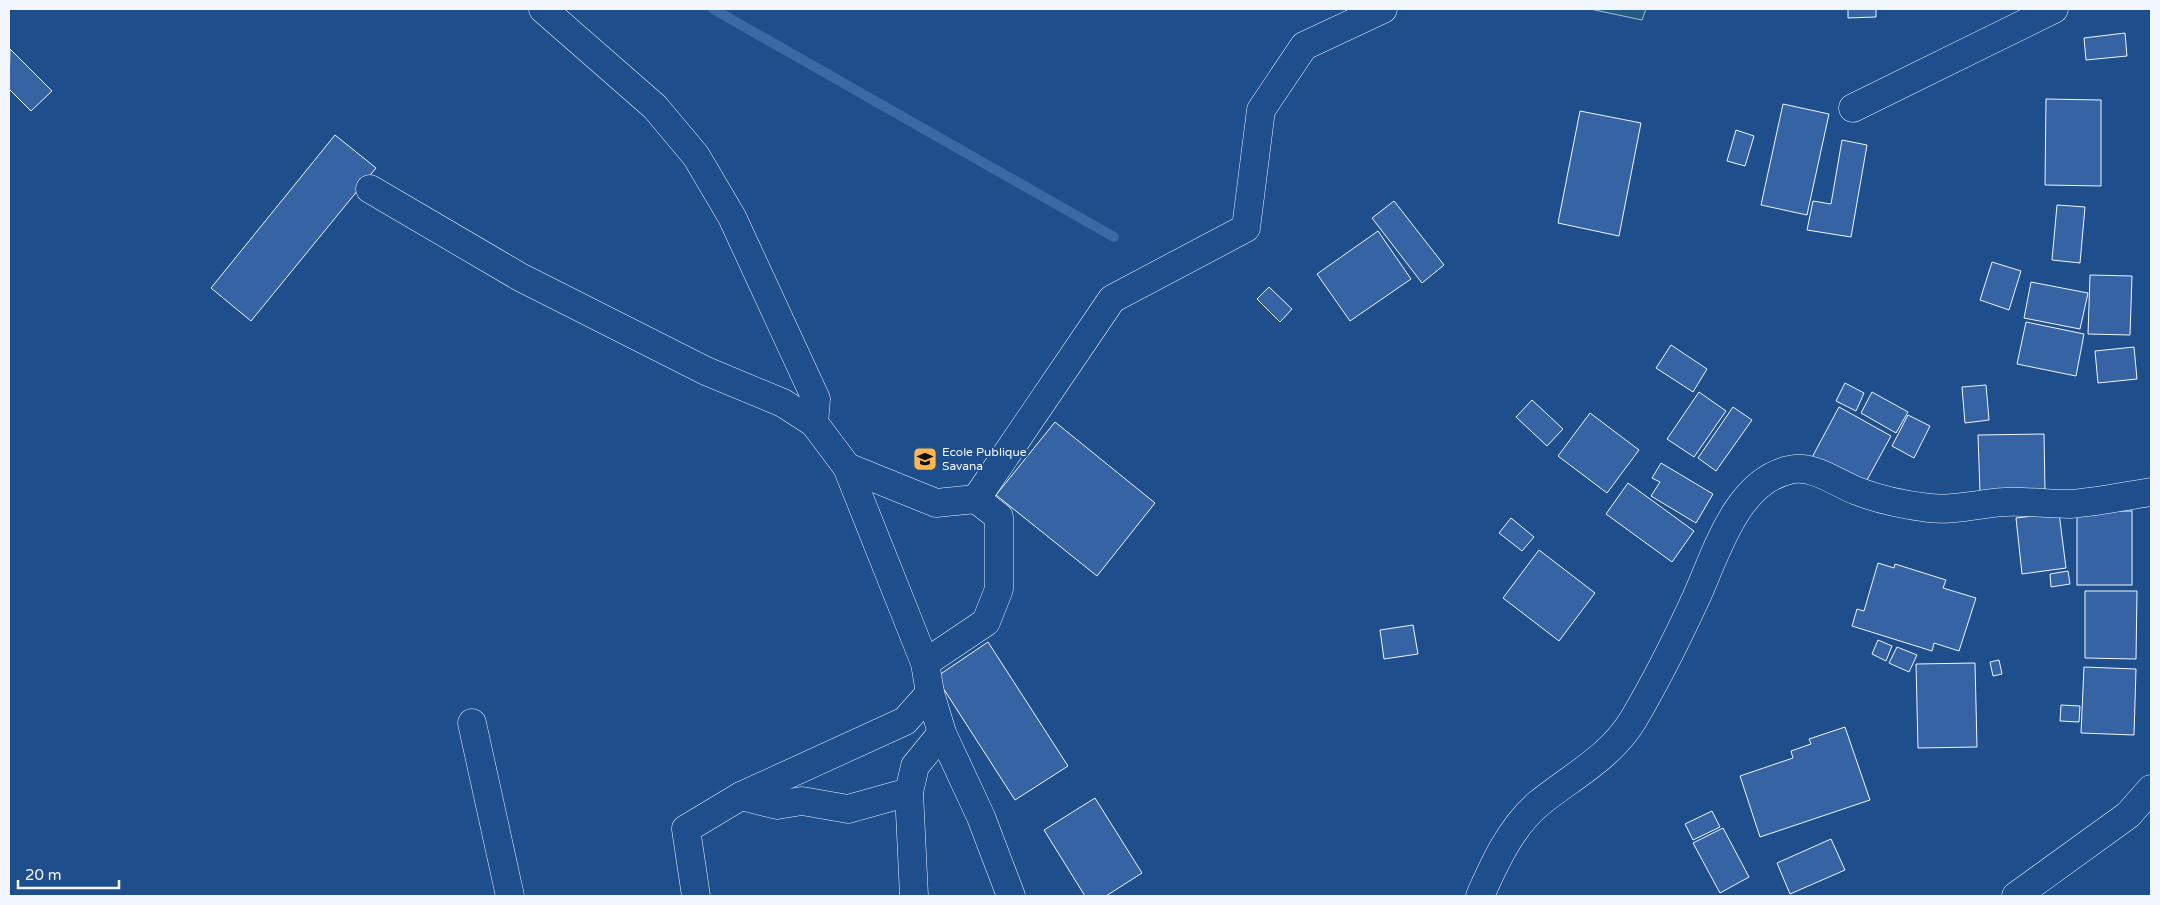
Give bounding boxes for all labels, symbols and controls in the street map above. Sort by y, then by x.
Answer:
place label: Ecole Publique Savana [942,445,1027,473]
school or university icon: Ecole Publique Savana [912,446,938,472]
scale bar [18,858,119,890]
text: 20 m [25,866,62,884]

